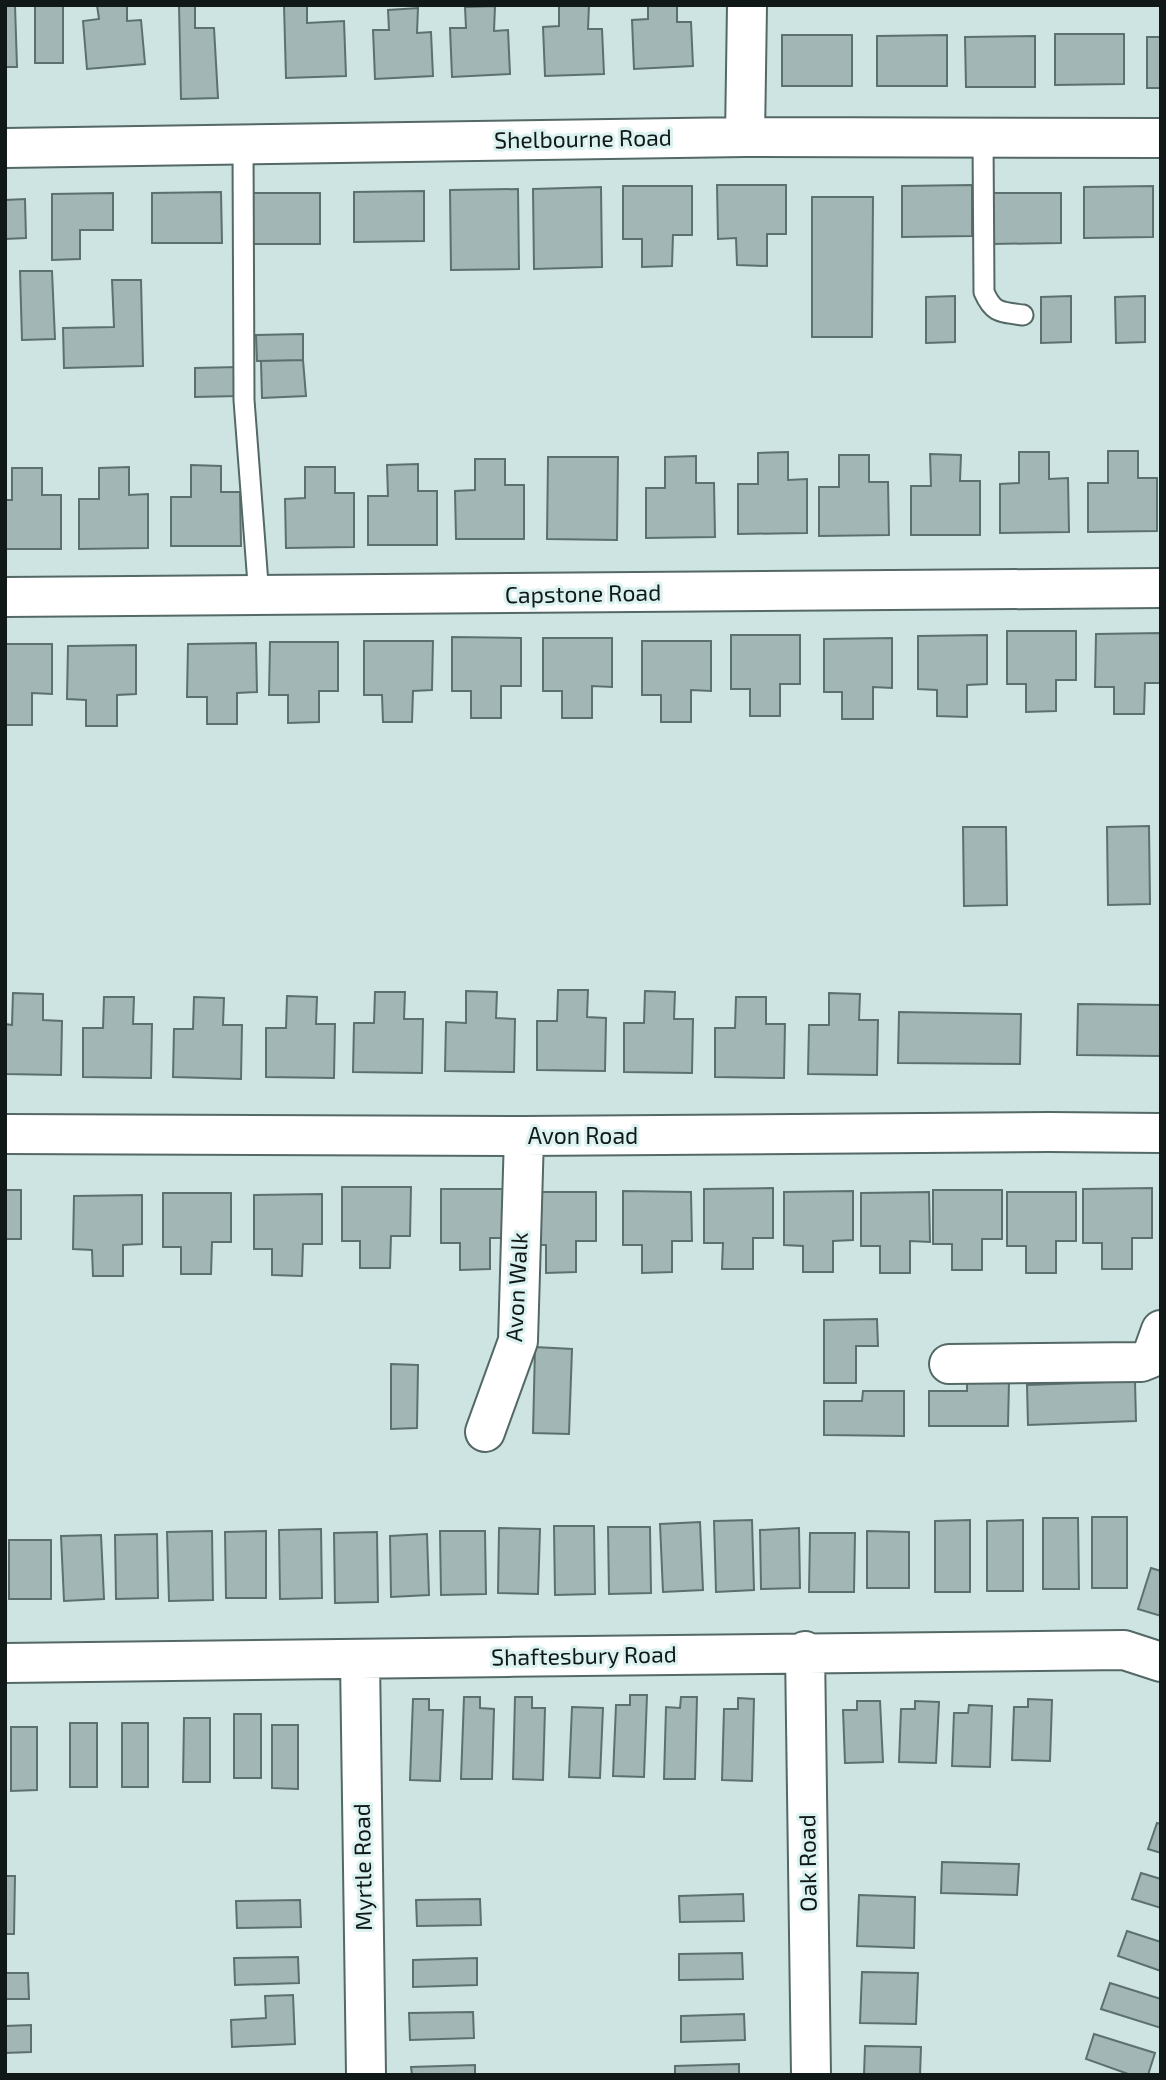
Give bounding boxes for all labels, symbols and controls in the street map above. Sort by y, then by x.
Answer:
street label: Shelbourne Road [494,122,672,154]
street label: Capstone Road [505,578,661,608]
street label: Avon Road [528,1121,638,1149]
street label: Avon Walk [499,1231,533,1343]
street label: Shaftesbury Road [491,1639,677,1671]
street label: Myrtle Road [347,1803,377,1931]
street label: Oak Road [792,1814,822,1912]

